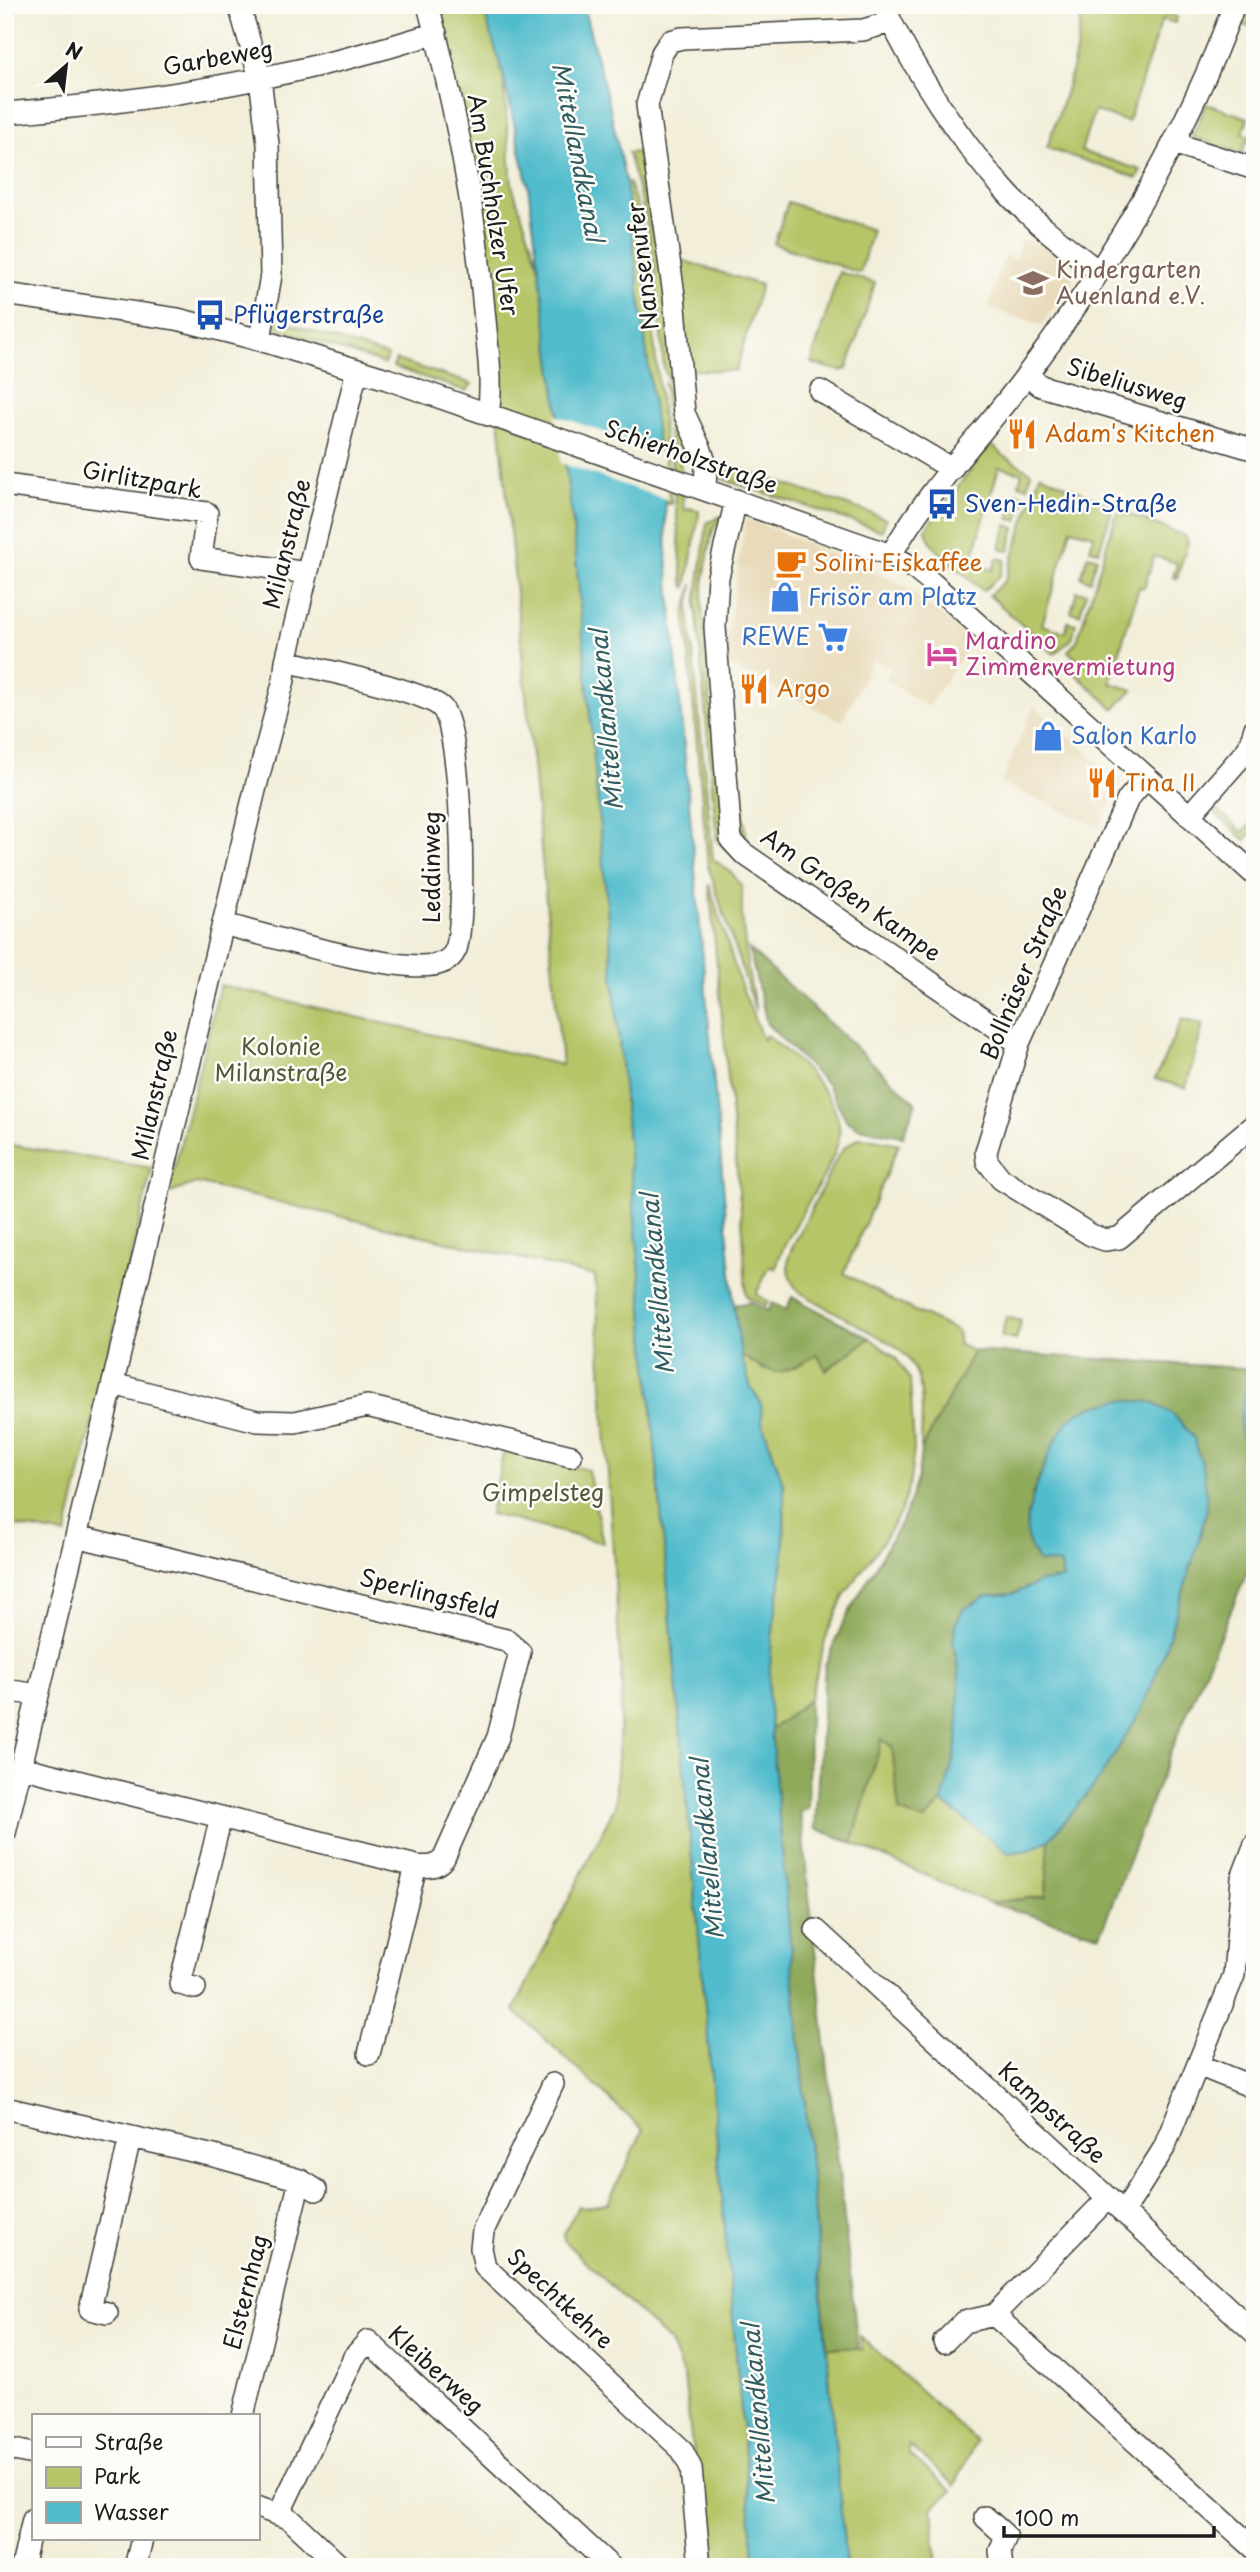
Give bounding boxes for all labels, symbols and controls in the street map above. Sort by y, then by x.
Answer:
street label: Garbeweg [160,30,276,83]
north arrow [32,32,102,102]
text: N [61,34,88,66]
water label: Mittellandkanal [544,59,615,248]
street label: Am Buchholzer Ufer [460,91,529,318]
street label: Nansenufer [616,200,667,332]
place label: Kindergarten Auenland e.V. [1056,251,1206,312]
school or university icon: Kindergarten Auenland e.V. [1016,266,1050,300]
place label: Pflügerstraße [233,296,384,331]
bus stop icon: Pflügerstraße [193,298,227,332]
street label: Sibeliusweg [1063,348,1192,417]
street label: Schierholzstraße [600,410,783,502]
place label: Adam's Kitchen [1045,415,1215,450]
restaurant icon: Adam's Kitchen [1005,417,1039,451]
street label: Girlitzpark [80,451,205,506]
street label: Milanstraße [252,475,319,612]
place label: Sven-Hedin-Straße [965,485,1177,520]
bus stop icon: Sven-Hedin-Straße [925,487,959,521]
place label: Solini Eiskaffee [814,544,983,579]
cafe icon: Solini Eiskaffee [774,546,808,580]
place label: Frisör am Platz [808,578,977,613]
shop icon: Frisör am Platz [768,580,802,614]
place label: REWE [741,618,810,653]
supermarket icon: REWE [816,620,850,654]
place label: Mardino Zimmervermietung [965,622,1175,683]
water label: Mittellandkanal [579,625,631,812]
hotel icon: Mardino Zimmervermietung [925,637,959,671]
place label: Argo [777,670,830,705]
restaurant icon: Argo [737,672,771,706]
place label: Salon Karlo [1071,717,1197,752]
shop icon: Salon Karlo [1031,719,1065,753]
place label: Tina II [1125,764,1195,799]
restaurant icon: Tina II [1085,766,1119,800]
street label: Leddinweg [413,811,448,923]
street label: Am Großen Kampe [755,818,949,969]
street label: Bollnäser Straße [970,880,1075,1065]
street label: Milanstraße [122,1026,186,1163]
park label: Kolonie Milanstraße [214,1028,348,1089]
water label: Mittellandkanal [630,1189,682,1376]
park label: Gimpelsteg [482,1474,604,1509]
street label: Sperlingsfeld [356,1558,503,1627]
water label: Mittellandkanal [680,1754,732,1941]
street label: Kampstraße [991,2053,1115,2171]
street label: Elsternhag [213,2230,276,2353]
street label: Spechtkehre [500,2239,622,2357]
street label: Kleiberweg [381,2316,493,2422]
water label: Mittellandkanal [731,2319,783,2506]
legend [32,2414,259,2540]
text: Straße [94,2425,163,2457]
text: Park [94,2459,141,2491]
text: Wasser [94,2495,169,2527]
scale bar [1004,2495,1214,2539]
text: 100 m [1015,2501,1079,2533]

